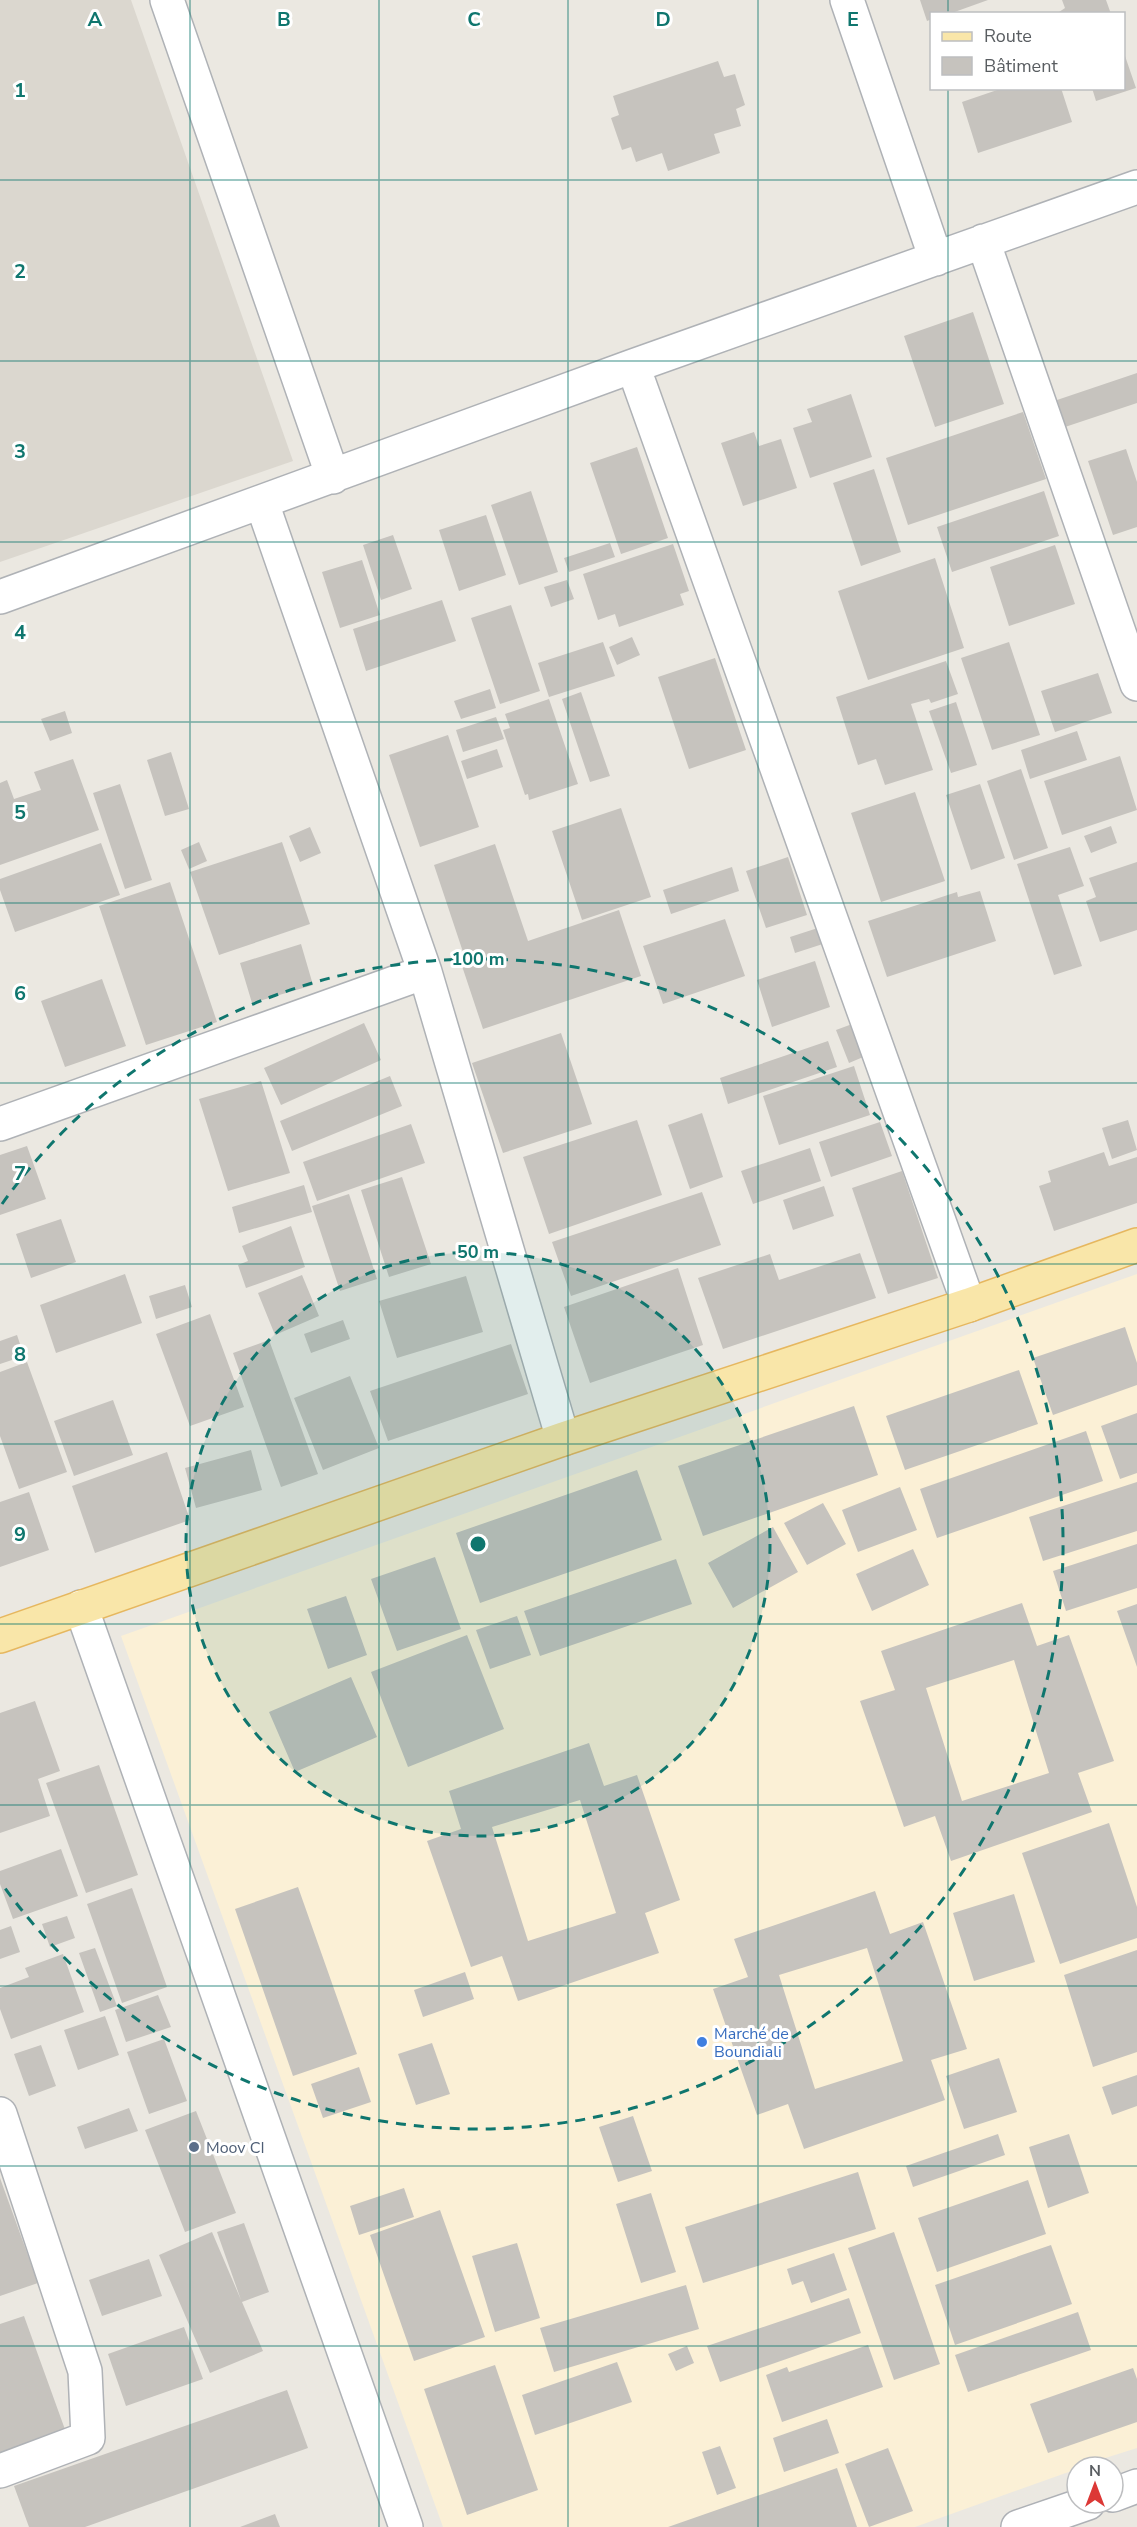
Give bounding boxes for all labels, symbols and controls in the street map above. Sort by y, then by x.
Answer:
text: A [88,6,103,33]
text: B [277,6,291,33]
text: C [467,6,481,33]
text: D [655,6,671,33]
text: E [847,6,859,33]
legend [930,12,1125,90]
text: Route [984,24,1032,48]
text: Bâtiment [984,54,1058,78]
text: 1 [14,77,26,104]
text: 2 [14,258,26,285]
text: 3 [14,438,26,465]
text: 4 [14,619,26,646]
text: 5 [14,799,26,826]
text: 100 m [451,947,505,971]
text: 6 [14,980,26,1007]
text: 7 [14,1160,26,1187]
text: 50 m [457,1240,499,1264]
text: 8 [14,1341,26,1368]
text: 9 [14,1521,26,1548]
centre of rings [468,1534,488,1554]
place label: Marché de Boundiali [714,2023,789,2063]
marker: Marché de Boundiali [695,2035,709,2049]
place label: Moov CI [206,2137,265,2159]
marker: Moov CI [187,2140,201,2154]
north arrow [1065,2455,1125,2515]
text: N [1089,2460,1101,2482]

